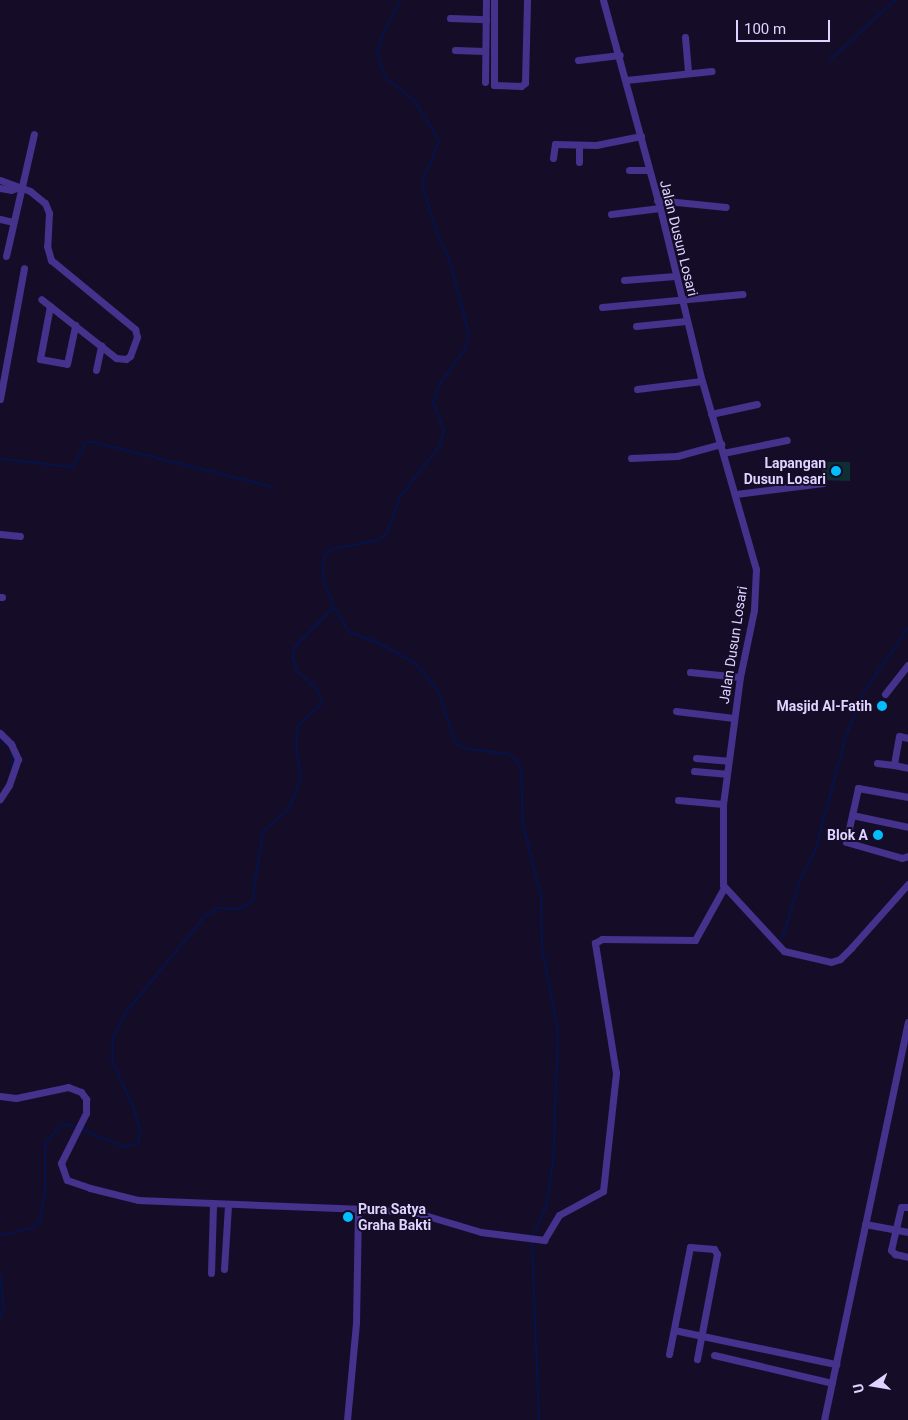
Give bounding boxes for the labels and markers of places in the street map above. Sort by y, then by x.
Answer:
place label: Lapangan Dusun Losari [744,455,826,488]
marker: Lapangan Dusun Losari [830,465,842,477]
place label: Masjid Al-Fatih [776,698,872,714]
marker: Masjid Al-Fatih [876,700,888,712]
place label: Blok A [827,827,868,843]
marker: Blok A [872,829,884,841]
place label: Pura Satya Graha Bakti [358,1201,431,1234]
marker: Pura Satya Graha Bakti [342,1211,354,1223]

